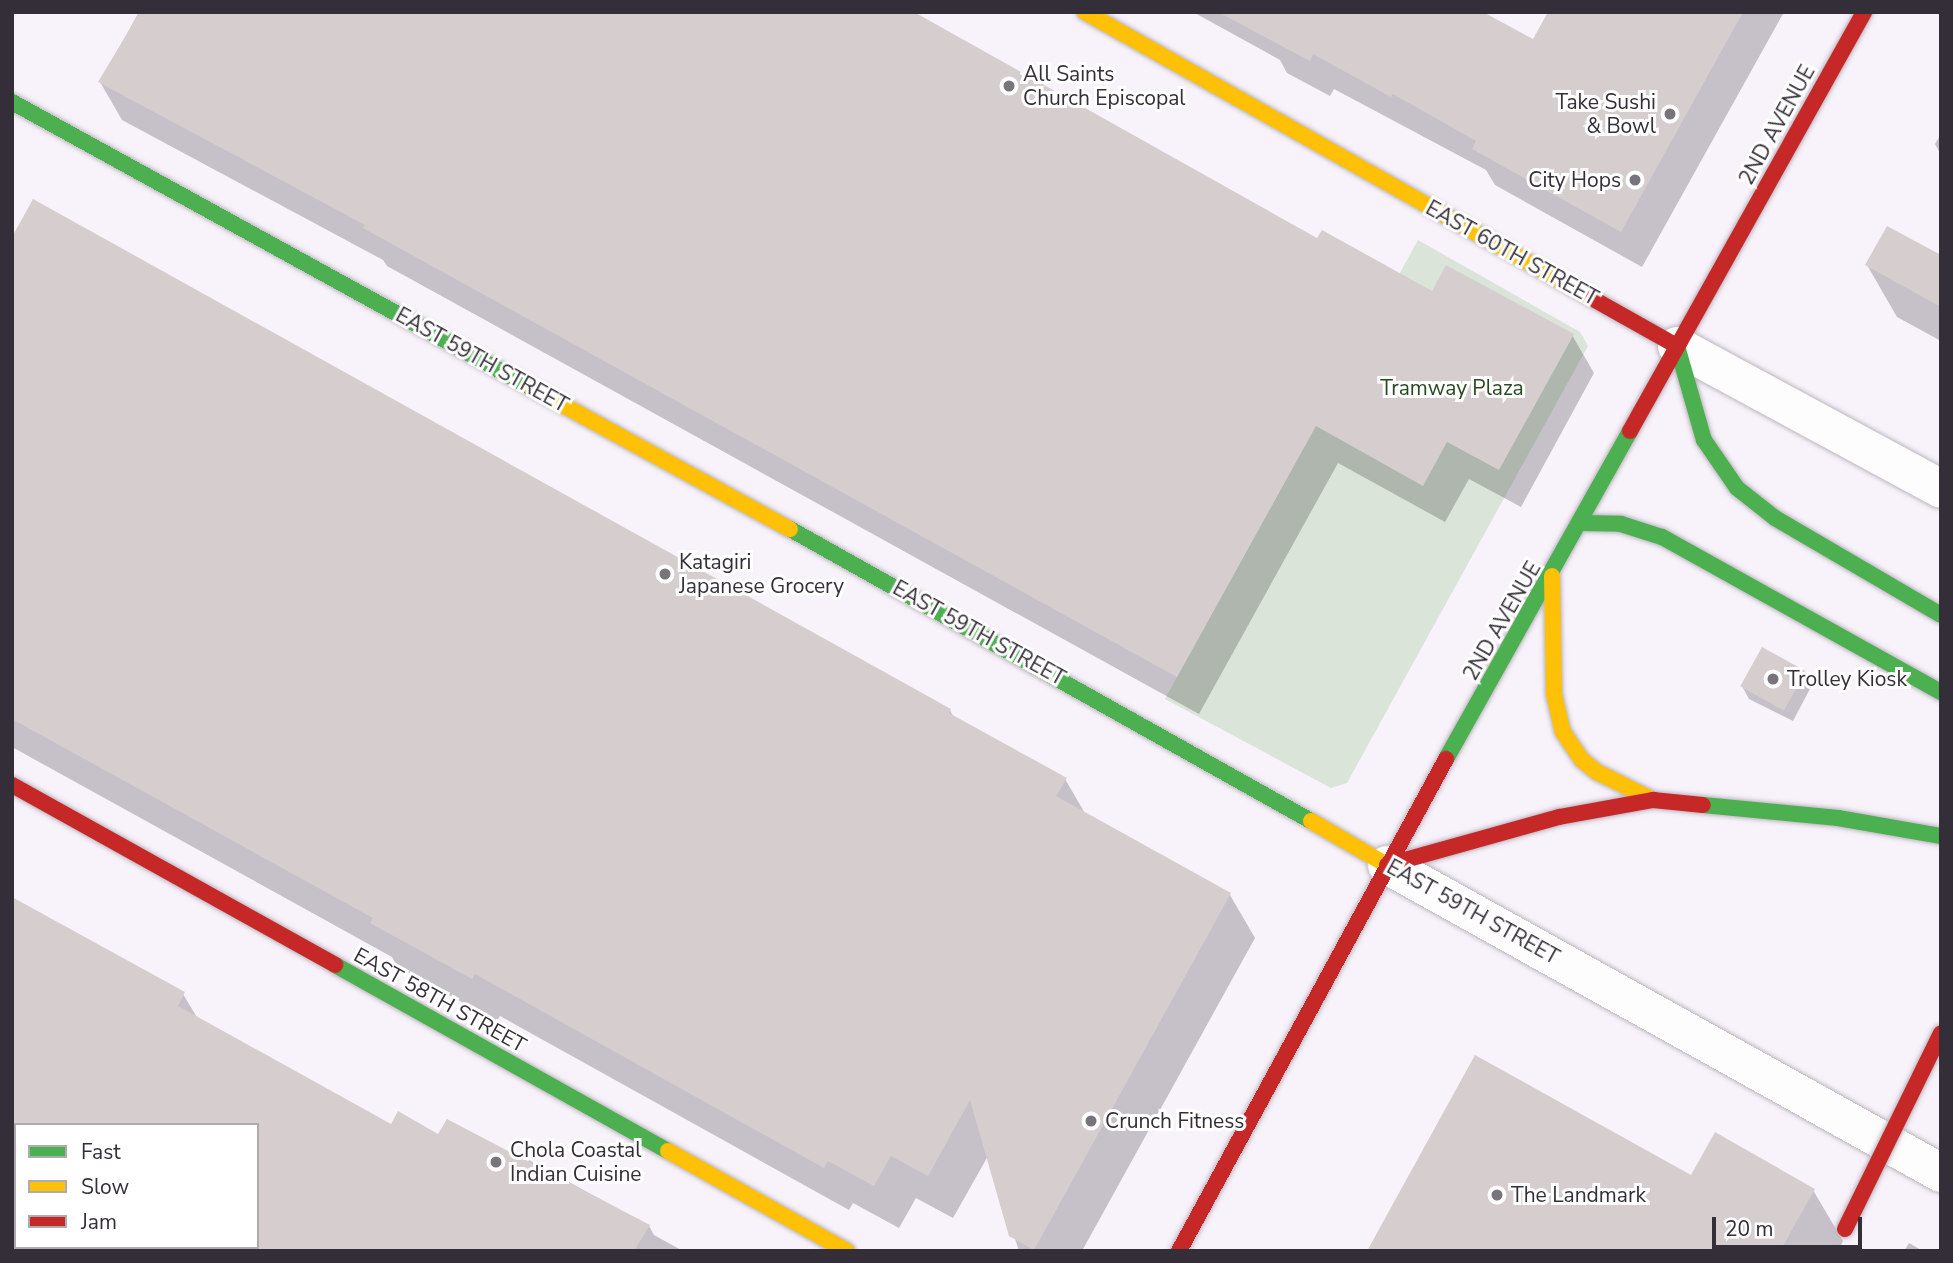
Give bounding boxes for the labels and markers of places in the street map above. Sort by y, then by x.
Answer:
place label: All Saints Church Episcopal [1023,61,1186,111]
marker: All Saints Church Episcopal [1001,78,1017,94]
place label: Take Sushi & Bowl [1555,89,1656,139]
marker: Take Sushi & Bowl [1662,106,1678,122]
place label: City Hops [1528,167,1621,193]
marker: City Hops [1627,172,1643,188]
place label: Katagiri Japanese Grocery [679,549,844,599]
marker: Katagiri Japanese Grocery [657,566,673,582]
place label: Trolley Kiosk [1787,666,1907,692]
marker: Trolley Kiosk [1765,671,1781,687]
place label: Crunch Fitness [1105,1108,1244,1134]
marker: Crunch Fitness [1083,1113,1099,1129]
place label: Chola Coastal Indian Cuisine [510,1137,641,1187]
marker: Chola Coastal Indian Cuisine [488,1154,504,1170]
place label: The Landmark [1511,1182,1646,1208]
marker: The Landmark [1489,1187,1505,1203]

